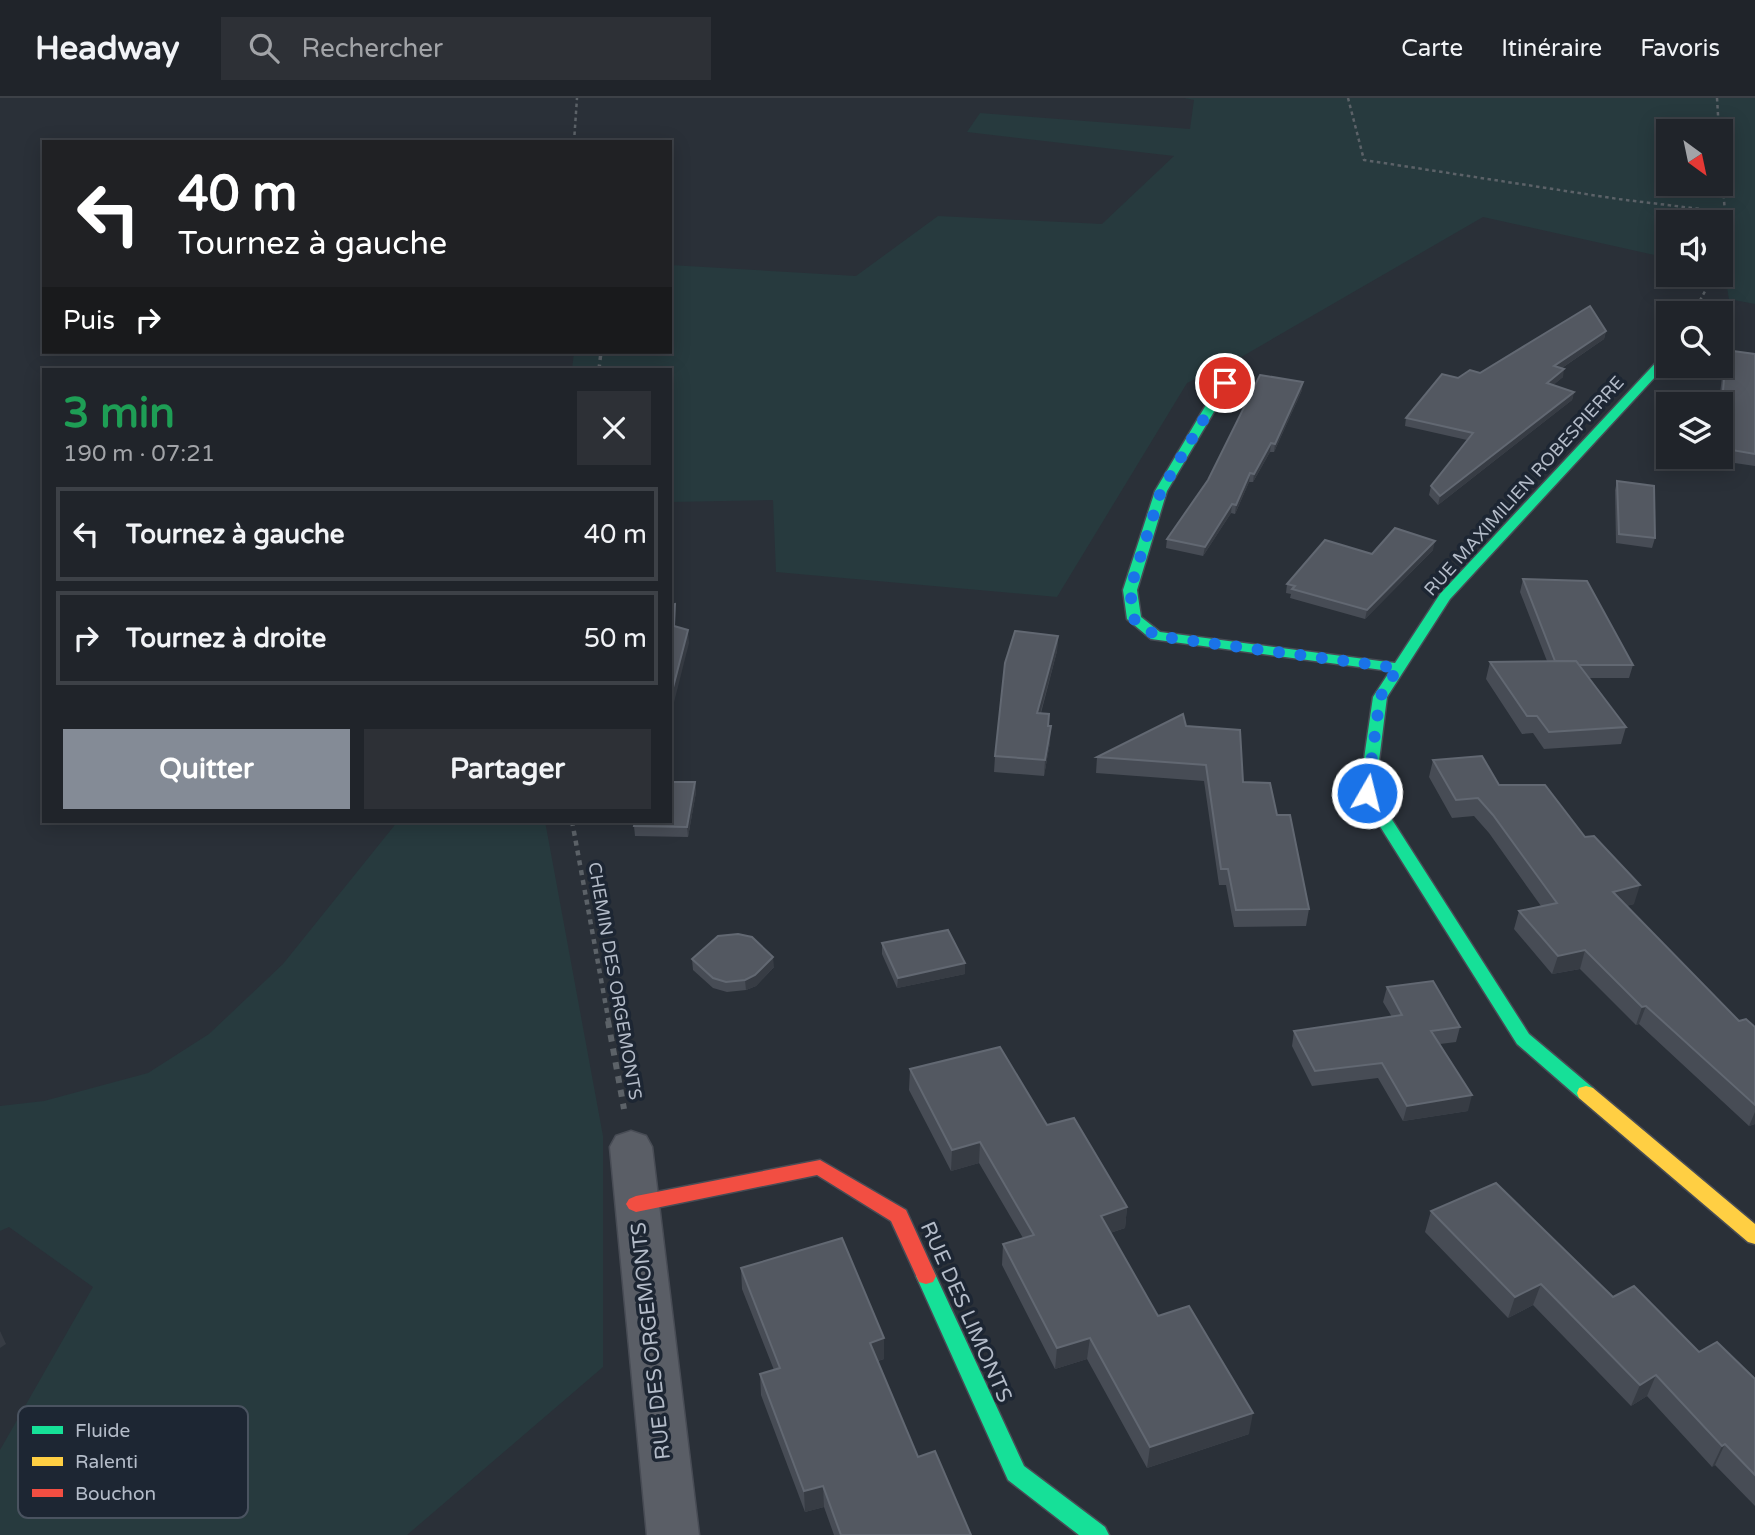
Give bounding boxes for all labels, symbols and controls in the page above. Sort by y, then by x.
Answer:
search box [221,17,711,80]
text: Headway [35,29,179,68]
icon: search [245,29,283,67]
text: Rechercher [301,33,443,64]
text: Carte [1401,34,1463,63]
text: Itinéraire [1501,34,1602,63]
text: Favoris [1640,34,1720,63]
north arrow [1656,119,1732,196]
map controls [1656,119,1733,469]
text: 40 m [178,165,297,224]
icon: left [63,168,154,259]
button: sound [1656,210,1733,287]
text: Tournez à gauche [178,225,447,263]
icon: right [129,301,167,339]
button: search [1656,301,1733,378]
text: Puis [63,305,115,336]
pin [1195,353,1255,413]
icon: arrive [1206,364,1244,402]
street label: RUE MAXIMILIEN ROBESPIERRE [1419,372,1629,600]
text: 3 min [63,388,175,439]
button: close [577,391,651,465]
button: layers [1656,392,1733,469]
text: 190 m · 07:21 [63,440,215,468]
icon: left [67,515,105,553]
text: Tournez à gauche [126,519,345,550]
text: 40 m [584,519,647,550]
icon: right [67,619,105,657]
text: Tournez à droite [126,623,326,654]
text: 50 m [584,623,647,654]
button: Quitter [63,729,350,809]
button: Partager [364,729,651,809]
position arrow [1330,756,1404,830]
street label: CHEMIN DES ORGEMONTS [583,860,647,1102]
street label: RUE DES LIMONTS [915,1218,1017,1406]
street label: RUE DES ORGEMONTS [626,1221,676,1461]
legend [18,1406,248,1518]
text: Fluide [75,1420,130,1442]
text: Ralenti [75,1451,138,1473]
text: Bouchon [75,1483,156,1505]

